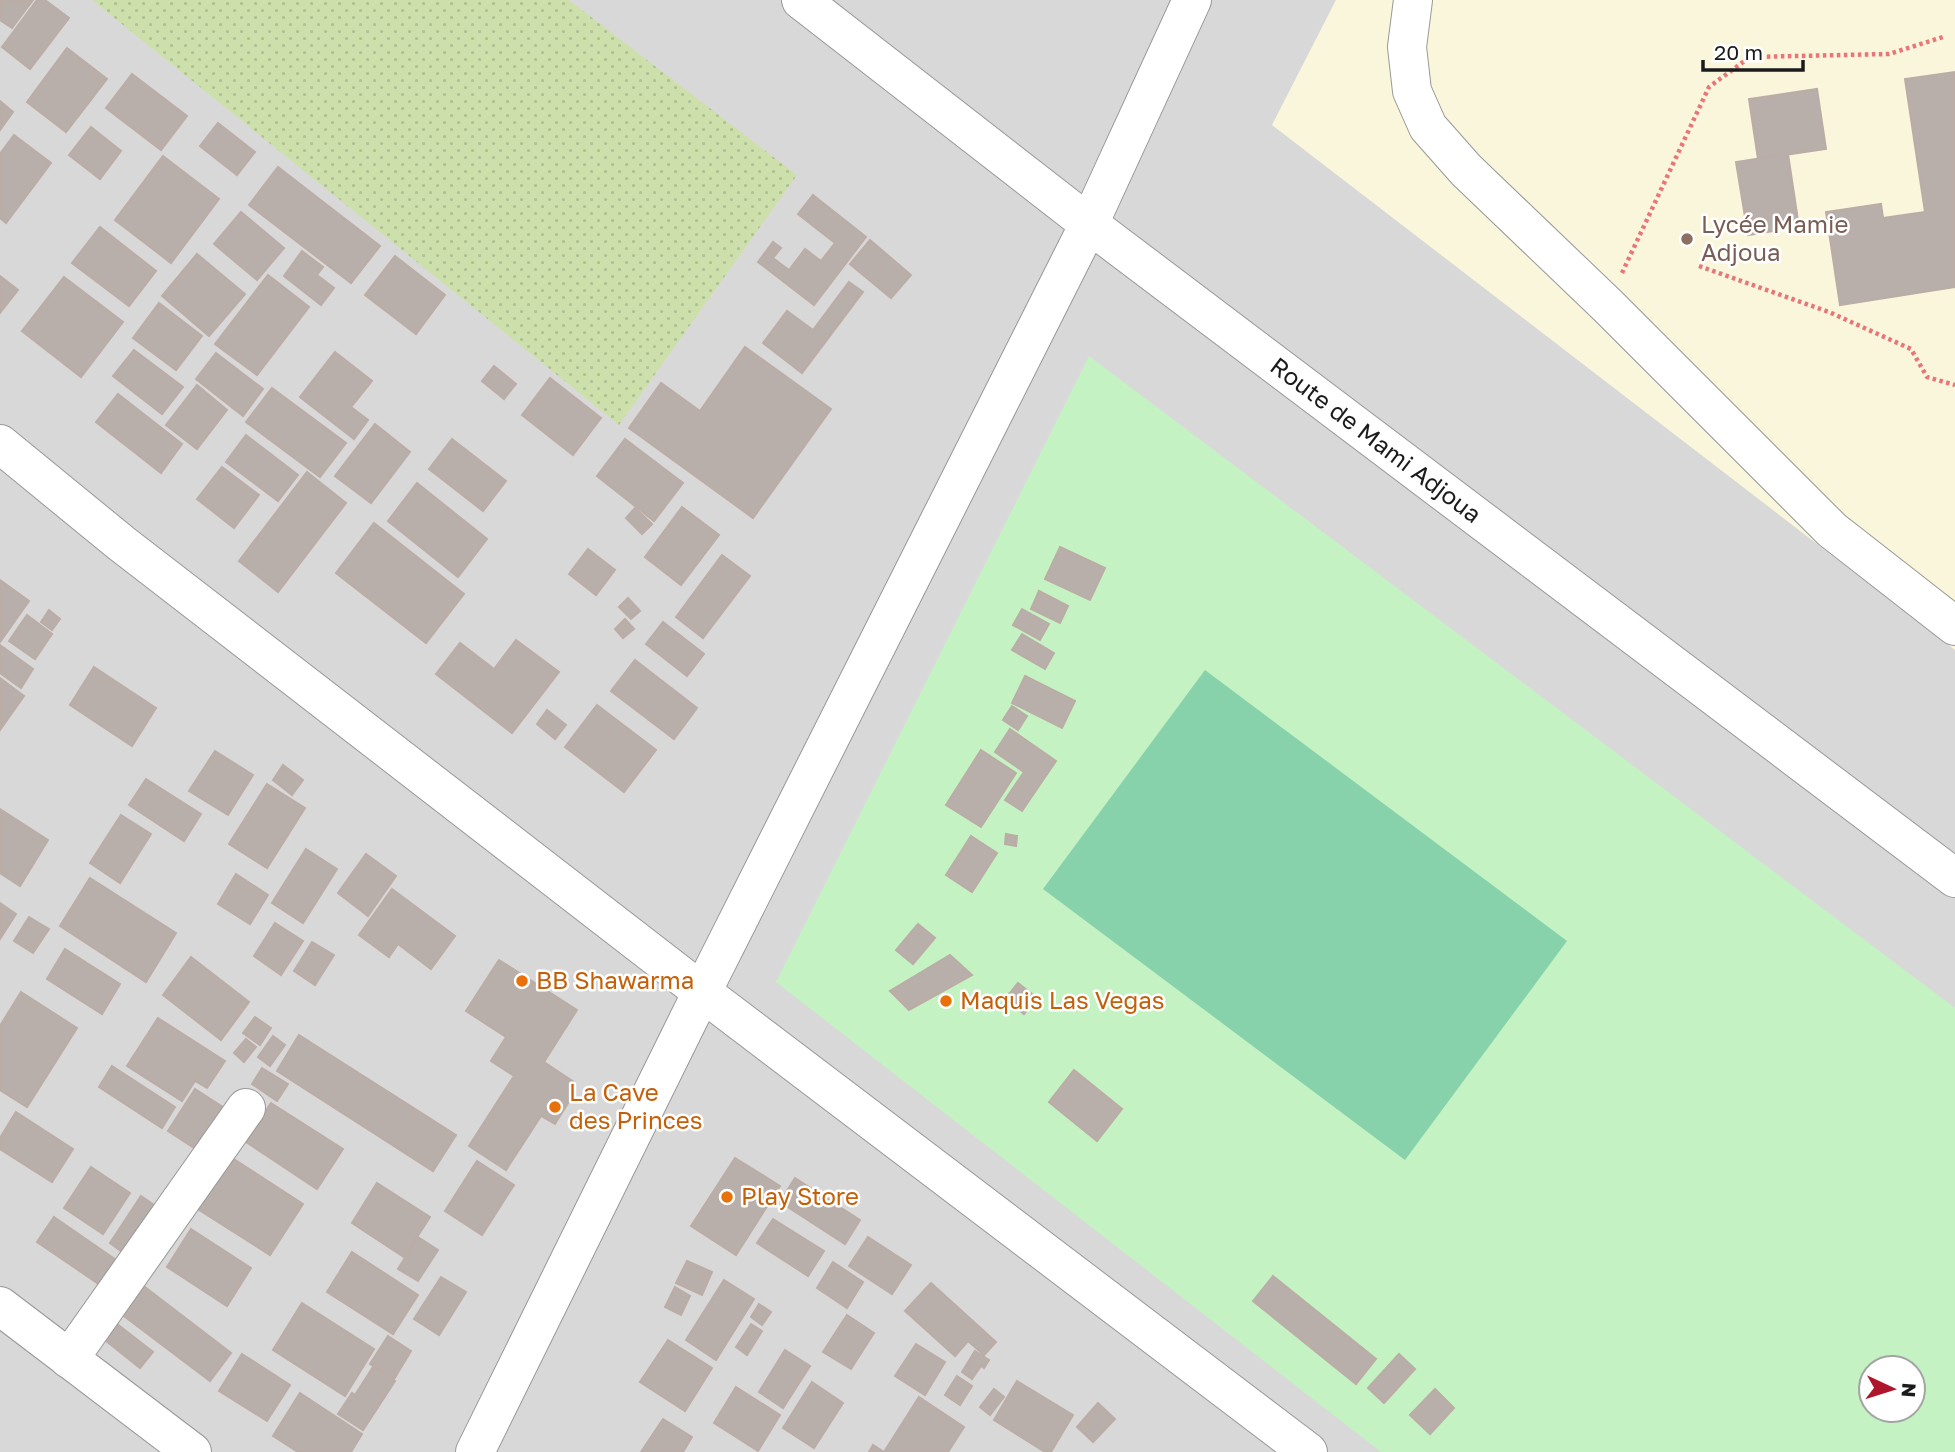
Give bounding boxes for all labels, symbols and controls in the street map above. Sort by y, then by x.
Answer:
scale bar [1703,28,1803,72]
text: 20 m [1714,39,1763,65]
place label: Lycée Mamie Adjoua [1701,209,1848,266]
marker: Lycée Mamie Adjoua [1679,231,1695,247]
street label: Route de Mami Adjoua [1265,350,1488,528]
place label: BB Shawarma [536,965,694,994]
marker: BB Shawarma [514,973,530,989]
place label: Maquis Las Vegas [960,985,1164,1014]
marker: Maquis Las Vegas [938,993,954,1009]
place label: La Cave des Princes [569,1077,702,1134]
marker: La Cave des Princes [547,1099,563,1115]
place label: Play Store [741,1181,859,1210]
marker: Play Store [719,1189,735,1205]
north arrow [1857,1354,1927,1424]
text: N [1897,1382,1921,1398]

